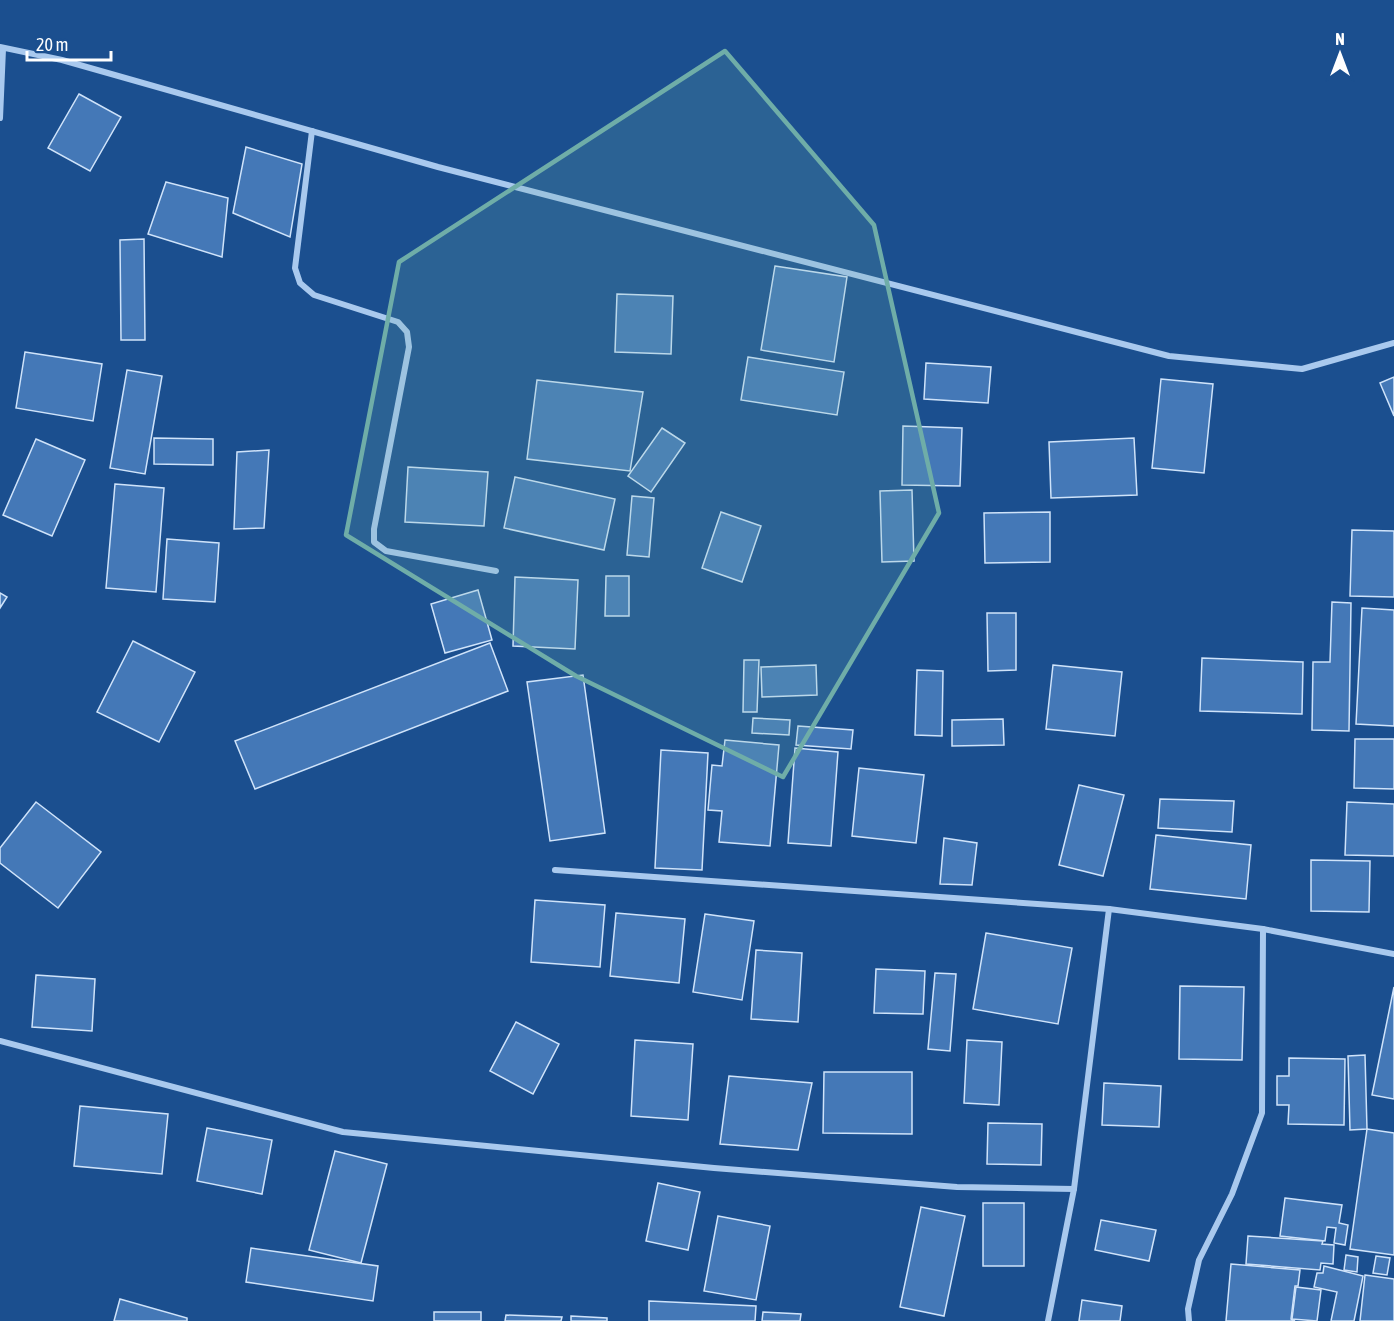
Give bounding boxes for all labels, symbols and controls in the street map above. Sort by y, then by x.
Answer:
scale bar [27,24,111,62]
north arrow [1310,24,1370,84]
text: N [1335,30,1345,48]
text: 20 m [36,34,68,55]

